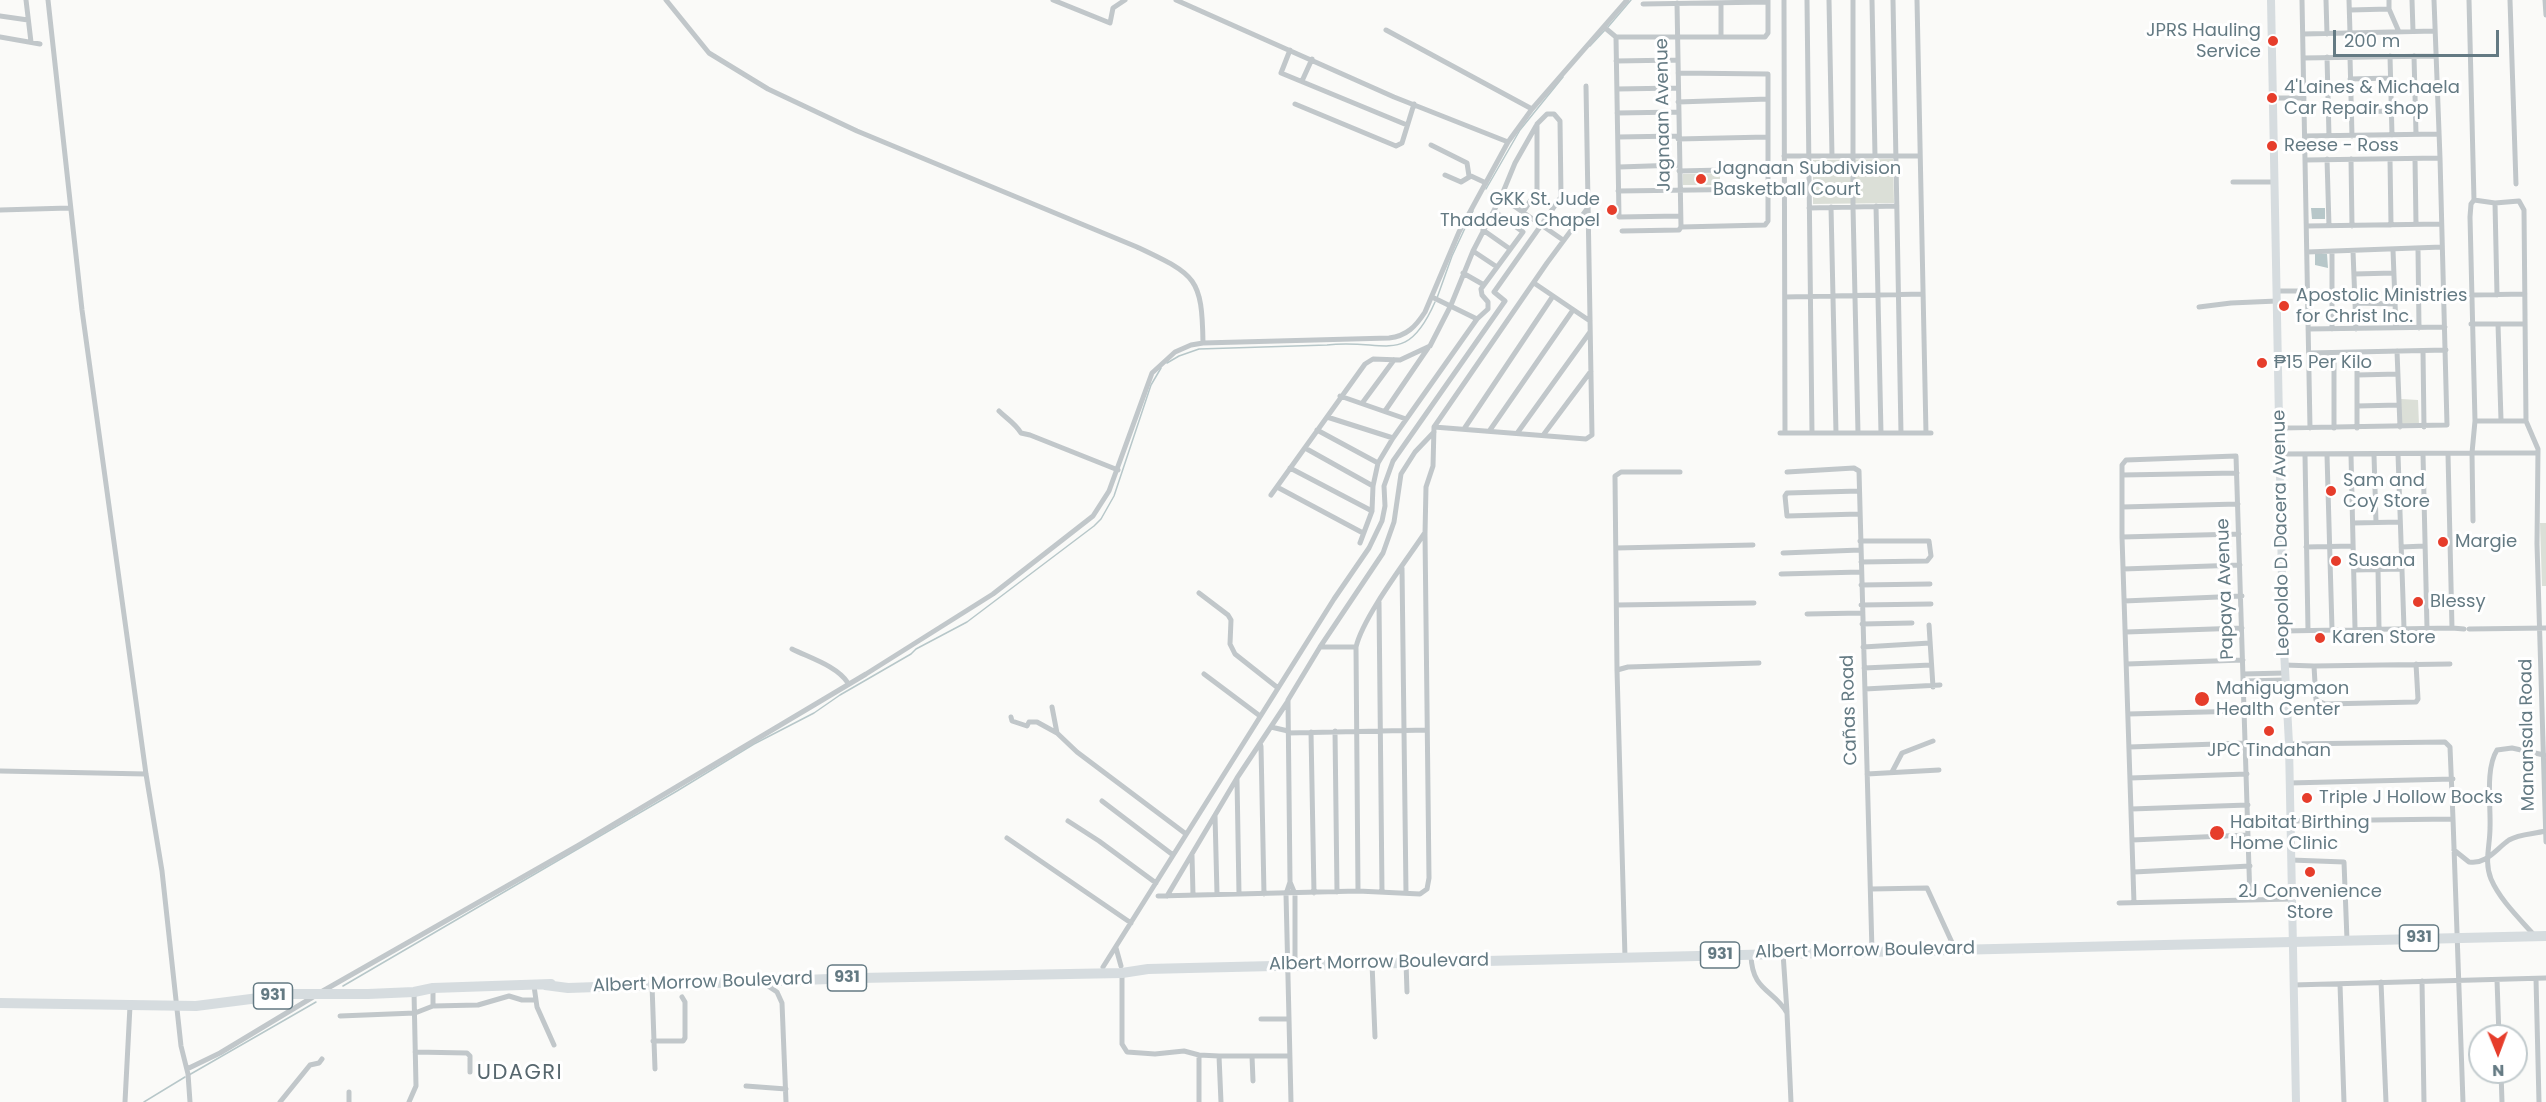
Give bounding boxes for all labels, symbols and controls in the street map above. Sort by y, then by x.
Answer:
scale bar [2336,18,2502,56]
place label: JPRS Hauling Service [2146,20,2261,63]
text: 200 m [2344,28,2400,53]
marker: JPRS Hauling Service [2266,34,2280,48]
street label: Jagnaan Avenue [1652,38,1676,192]
place label: 4'Laines & Michaela Car Repair shop [2284,77,2460,119]
marker: 4'Laines & Michaela Car Repair shop [2265,91,2279,105]
place label: Reese - Ross [2284,135,2399,157]
marker: Reese - Ross [2265,139,2279,153]
place label: Jagnaan Subdivision Basketball Court [1713,158,1901,201]
marker: Jagnaan Subdivision Basketball Court [1694,172,1708,186]
place label: GKK St. Jude Thaddeus Chapel [1440,189,1600,232]
marker: GKK St. Jude Thaddeus Chapel [1605,203,1619,217]
place label: Apostolic Ministries for Christ Inc. [2296,285,2467,328]
marker: Apostolic Ministries for Christ Inc. [2277,299,2291,313]
place label: ₱15 Per Kilo [2274,352,2372,374]
marker: ₱15 Per Kilo [2255,356,2269,370]
street label: Leopoldo D. Dacera Avenue [2269,410,2295,656]
place label: Sam and Coy Store [2343,470,2430,512]
marker: Sam and Coy Store [2324,484,2338,498]
street label: Papaya Avenue [2213,518,2239,660]
place label: Margie [2455,531,2517,553]
marker: Margie [2436,535,2450,549]
place label: Susana [2348,550,2415,572]
marker: Susana [2329,554,2343,568]
place label: Blessy [2430,591,2486,613]
marker: Blessy [2411,595,2425,609]
place label: Karen Store [2332,627,2436,649]
marker: Karen Store [2313,631,2327,645]
street label: Cañas Road [1837,654,1863,766]
street label: Manansala Road [2516,659,2540,811]
place label: Mahigugmaon Health Center [2216,678,2349,720]
marker: Mahigugmaon Health Center [2193,690,2211,708]
marker: JPC Tindahan [2262,724,2276,738]
place label: JPC Tindahan [2207,740,2331,762]
place label: Triple J Hollow Bocks [2319,787,2503,809]
marker: Triple J Hollow Bocks [2300,791,2314,805]
place label: Habitat Birthing Home Clinic [2230,812,2370,854]
marker: Habitat Birthing Home Clinic [2208,824,2226,842]
marker: 2J Convenience Store [2303,865,2317,879]
place label: 2J Convenience Store [2238,881,2382,924]
road number: 931 [2400,925,2438,951]
street label: Albert Morrow Boulevard [1755,938,1975,964]
road number: 931 [1700,942,1740,968]
street label: Albert Morrow Boulevard [1269,950,1489,976]
road number: 931 [828,965,866,991]
street label: Albert Morrow Boulevard [593,968,813,998]
road number: 931 [254,983,292,1009]
north arrow [2468,1024,2528,1084]
text: N [2492,1059,2505,1082]
district label: UDAGRI [477,1061,563,1087]

